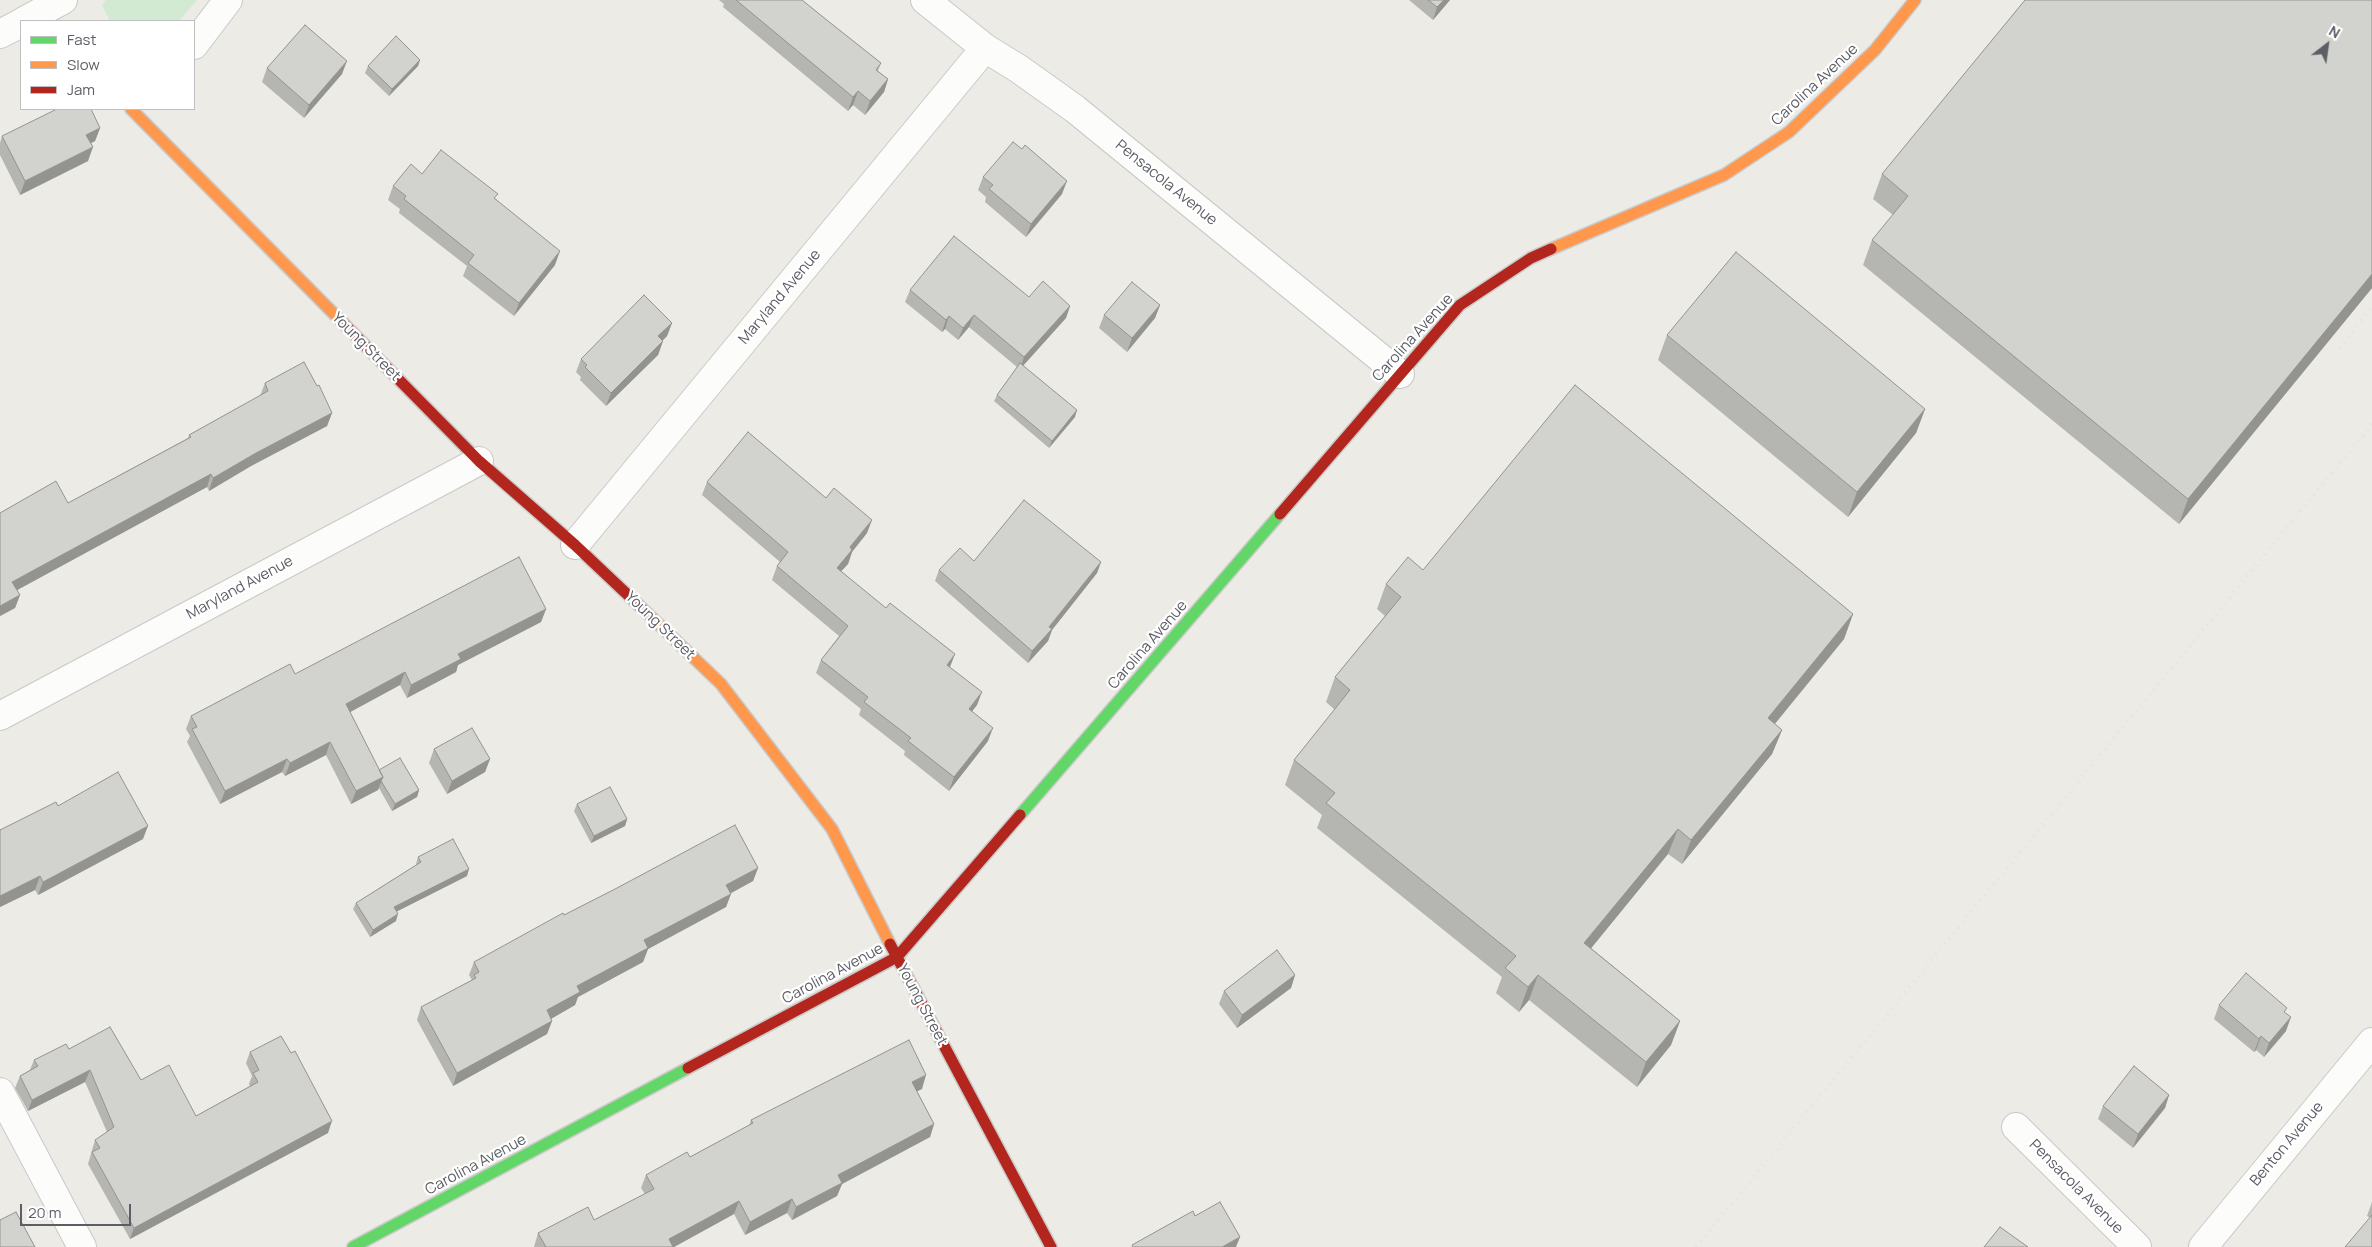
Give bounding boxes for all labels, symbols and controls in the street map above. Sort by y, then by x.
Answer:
legend [20,20,195,110]
north arrow [2302,20,2352,70]
text: N [2326,21,2344,42]
text: Fast [67,29,96,50]
street label: Carolina Avenue [1768,40,1862,130]
text: Slow [67,54,100,75]
text: Jam [67,79,95,100]
street label: Pensacola Avenue [1111,136,1221,230]
street label: Maryland Avenue [735,246,825,348]
street label: Carolina Avenue [1369,290,1457,386]
street label: Young Street [328,309,404,385]
street label: Maryland Avenue [184,552,296,624]
street label: Young Street [621,588,699,664]
street label: Carolina Avenue [1105,597,1191,693]
street label: Carolina Avenue [779,940,887,1008]
street label: Young Street [893,961,951,1049]
street label: Benton Avenue [2247,1098,2327,1190]
street label: Carolina Avenue [422,1131,530,1199]
street label: Pensacola Avenue [2025,1136,2127,1238]
scale bar [22,1194,134,1226]
text: 20 m [28,1202,61,1223]

